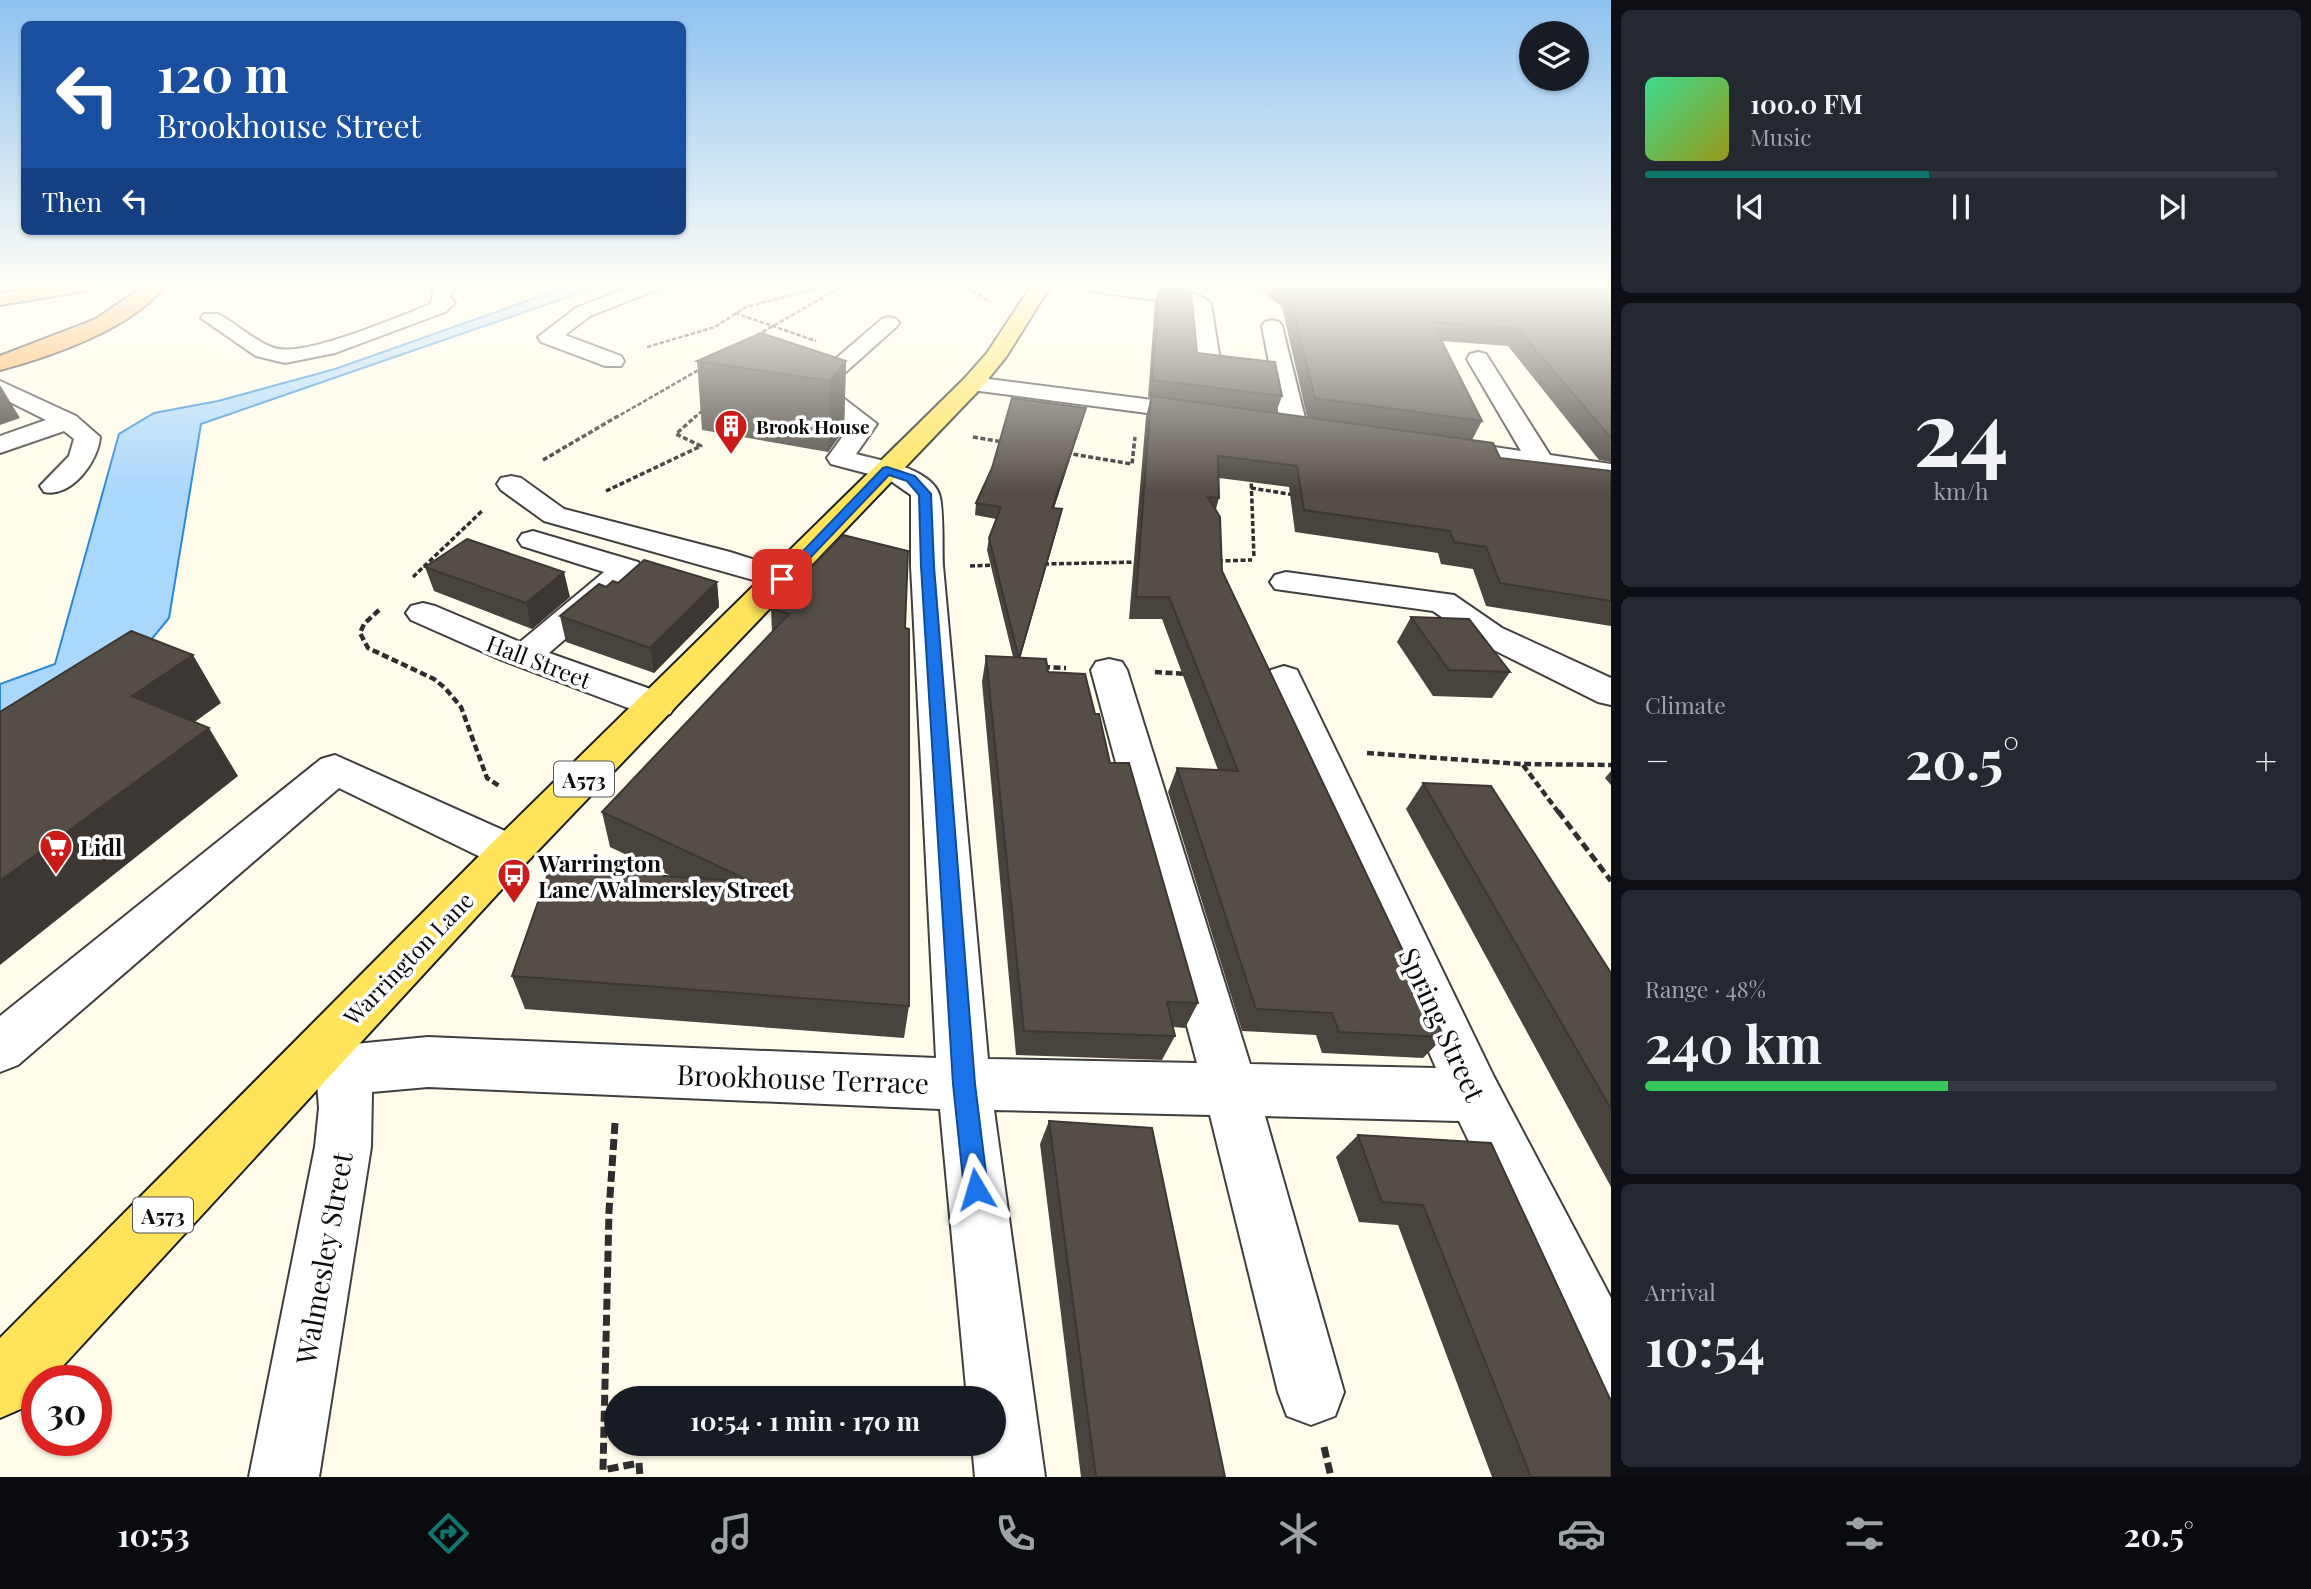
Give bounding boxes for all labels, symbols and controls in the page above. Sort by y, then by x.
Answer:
map controls [1519,21,1589,91]
button: layers [1519,21,1589,91]
text: 120 m [157,40,289,105]
icon: left [42,49,133,140]
text: 100.0 FM [1750,86,1863,121]
text: Brookhouse Street [157,103,421,146]
text: Music [1750,121,1811,152]
icon: left [116,182,154,220]
text: Then [42,184,102,219]
icon: previous [1731,188,1769,226]
icon: pause [1942,188,1980,226]
icon: next [2153,188,2191,226]
text: 24 [1913,369,2009,490]
building icon: Brook House [712,407,750,456]
place label: Brook House [756,413,870,439]
text: km/h [1933,475,1989,506]
pin [752,549,812,609]
icon: arrive [763,560,801,598]
street label: Hall Street [482,627,596,695]
text: Climate [1645,689,1726,720]
text: 20.5° [1905,724,2019,793]
text: − [1645,734,1670,785]
text: + [2255,734,2277,785]
road number: A573 [554,762,614,796]
supermarket icon: Lidl [37,827,75,876]
place label: Lidl [80,831,122,862]
place label: Warrington Lane/Walmersley Street [537,847,791,904]
bus stop icon: Warrington Lane/Walmersley Street [495,856,533,905]
street label: Warrington Lane [336,884,480,1032]
street label: Spring Street [1391,941,1495,1108]
text: Range · 48% [1645,973,1766,1004]
text: 240 km [1645,1008,1822,1077]
street label: Brookhouse Terrace [676,1055,930,1101]
street label: Walmesley Street [286,1148,360,1368]
position arrow [939,1152,1013,1226]
road number: A573 [133,1198,193,1232]
text: Arrival [1645,1276,1716,1307]
text: 10:54 [1645,1311,1765,1380]
speed limit sign: 30 [21,1365,112,1456]
text: 10:54 · 1 min · 170 m [690,1403,920,1438]
icon: directions [424,1509,473,1558]
icon: music [707,1509,756,1558]
icon: phone [991,1509,1040,1558]
icon: climate [1274,1509,1323,1558]
icon: car [1557,1509,1606,1558]
icon: filters [1840,1509,1889,1558]
text: 10:53 [117,1512,190,1555]
text: 20.5° [2124,1512,2194,1555]

